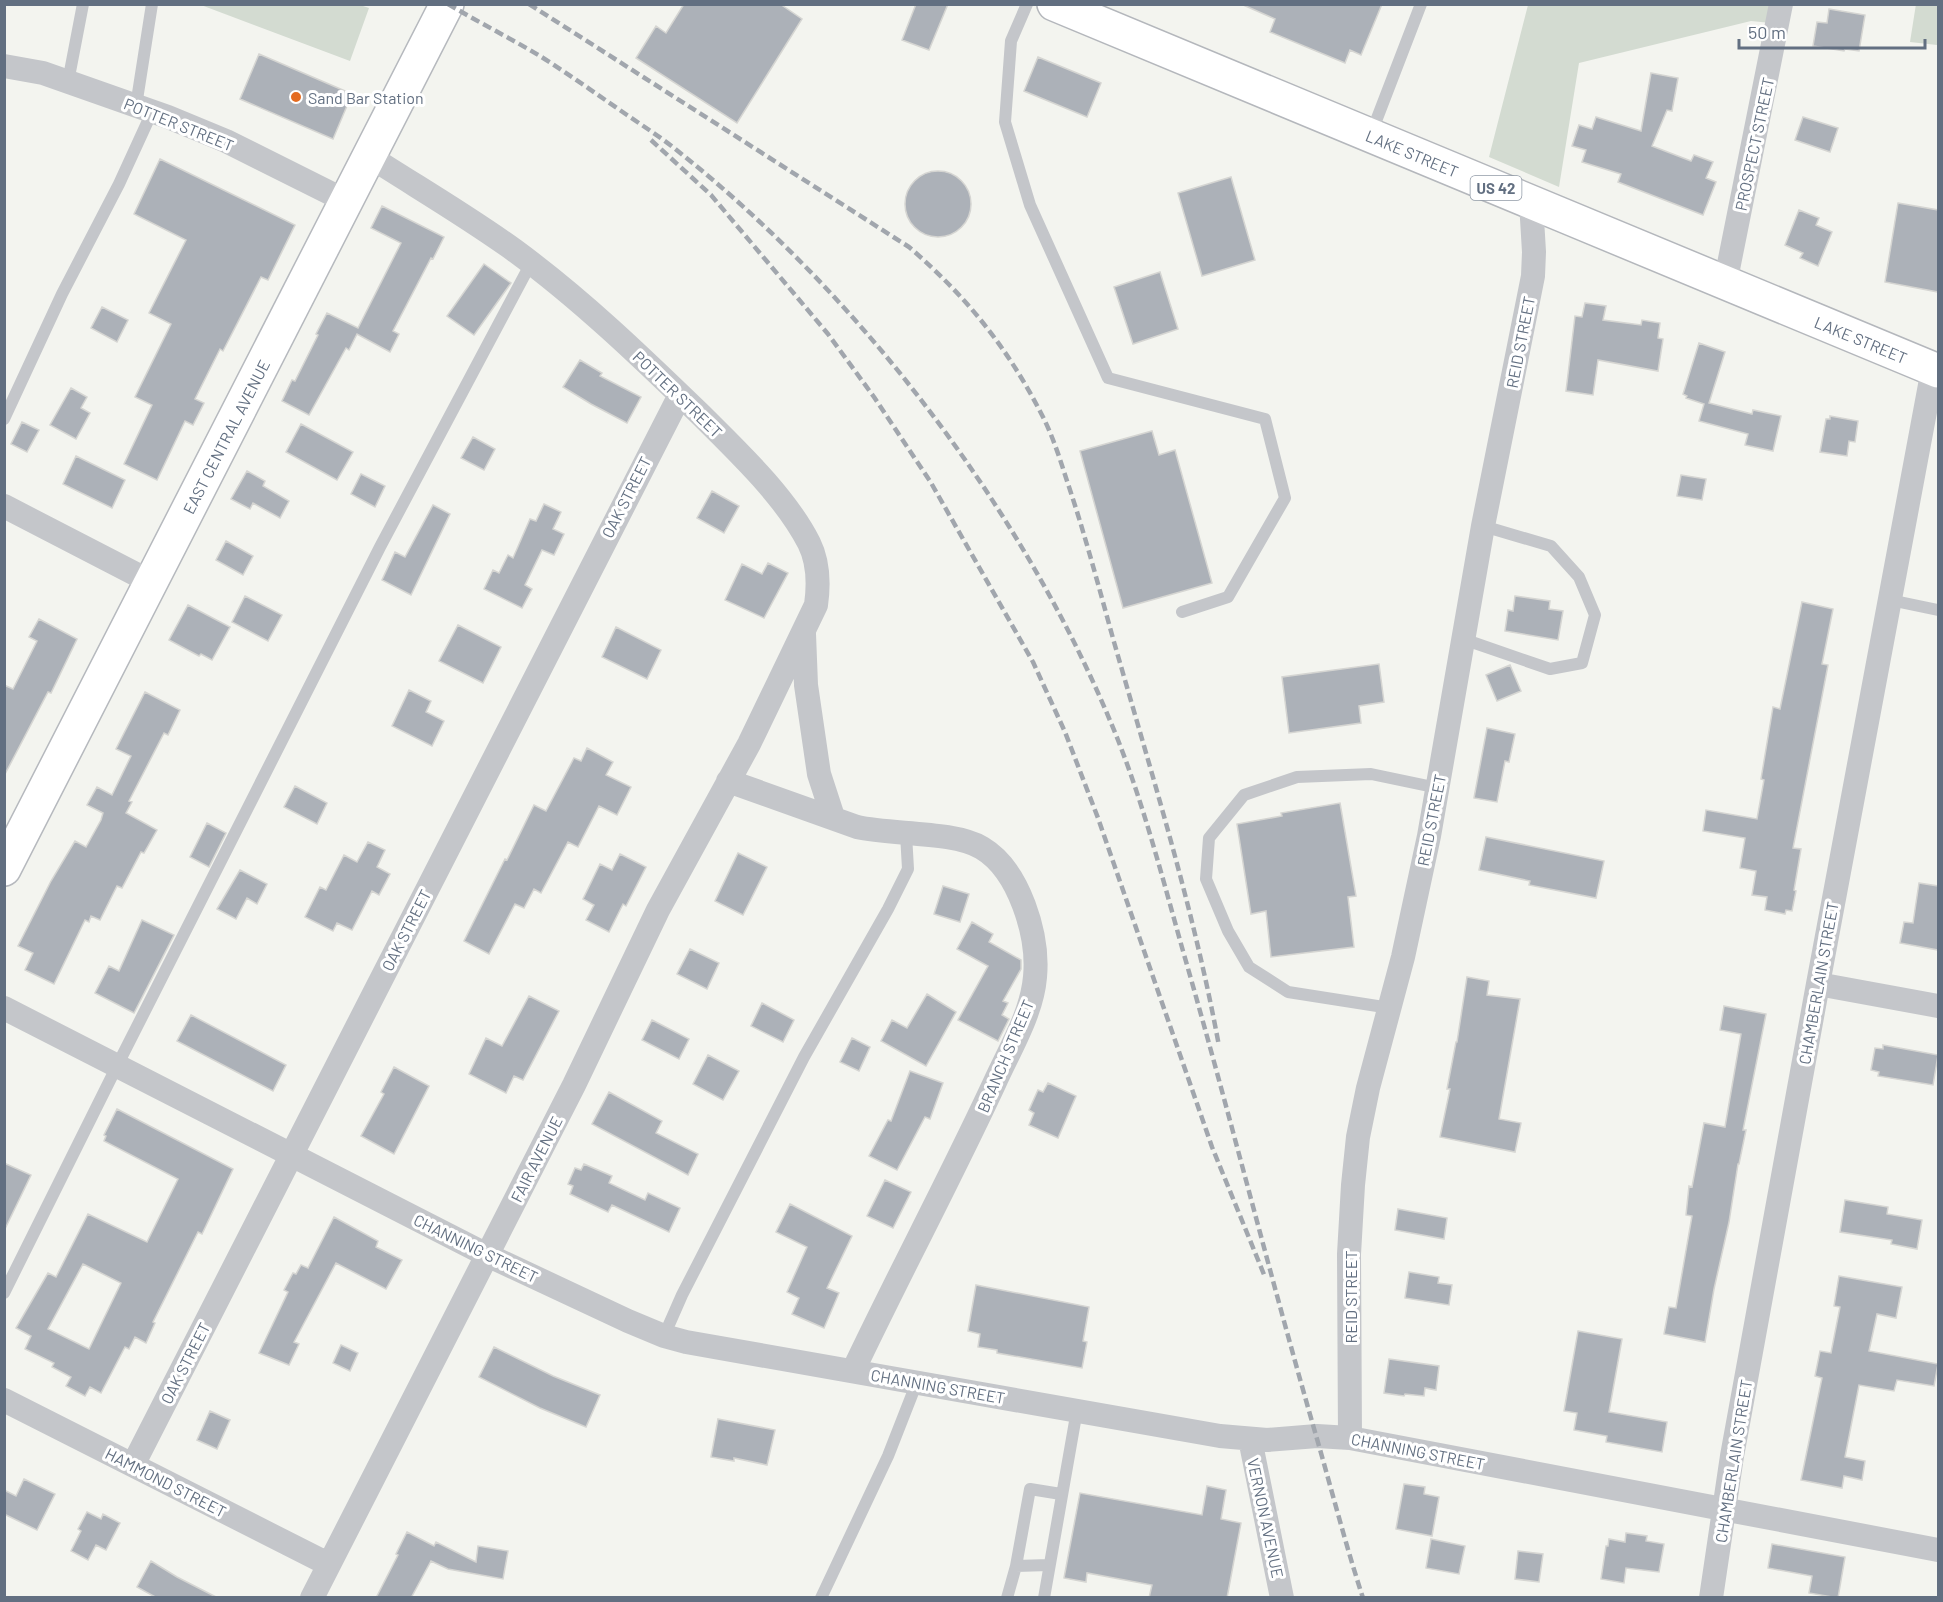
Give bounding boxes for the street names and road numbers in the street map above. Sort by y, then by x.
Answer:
street label: PROSPECT STREET [1731,76,1777,212]
street label: POTTER STREET [121,93,237,155]
street label: LAKE STREET [1363,125,1462,180]
road number: US 42 [1470,176,1522,200]
street label: REID STREET [1502,295,1538,389]
street label: LAKE STREET [1812,311,1910,367]
street label: POTTER STREET [629,347,727,441]
street label: EAST CENTRAL AVENUE [178,356,273,517]
street label: OAK STREET [597,453,655,541]
street label: REID STREET [1413,773,1449,867]
street label: OAK STREET [377,886,435,974]
street label: CHAMBERLAIN STREET [1794,900,1842,1066]
street label: BRANCH STREET [973,997,1037,1115]
street label: FAIR AVENUE [506,1113,566,1205]
street label: CHANNING STREET [411,1210,541,1286]
street label: REID STREET [1341,1250,1360,1344]
street label: OAK STREET [156,1319,214,1407]
street label: CHANNING STREET [870,1365,1006,1407]
street label: CHAMBERLAIN STREET [1711,1378,1755,1544]
street label: CHANNING STREET [1350,1429,1486,1473]
street label: HAMMOND STREET [102,1443,230,1521]
street label: VERNON AVENUE [1244,1456,1288,1580]

